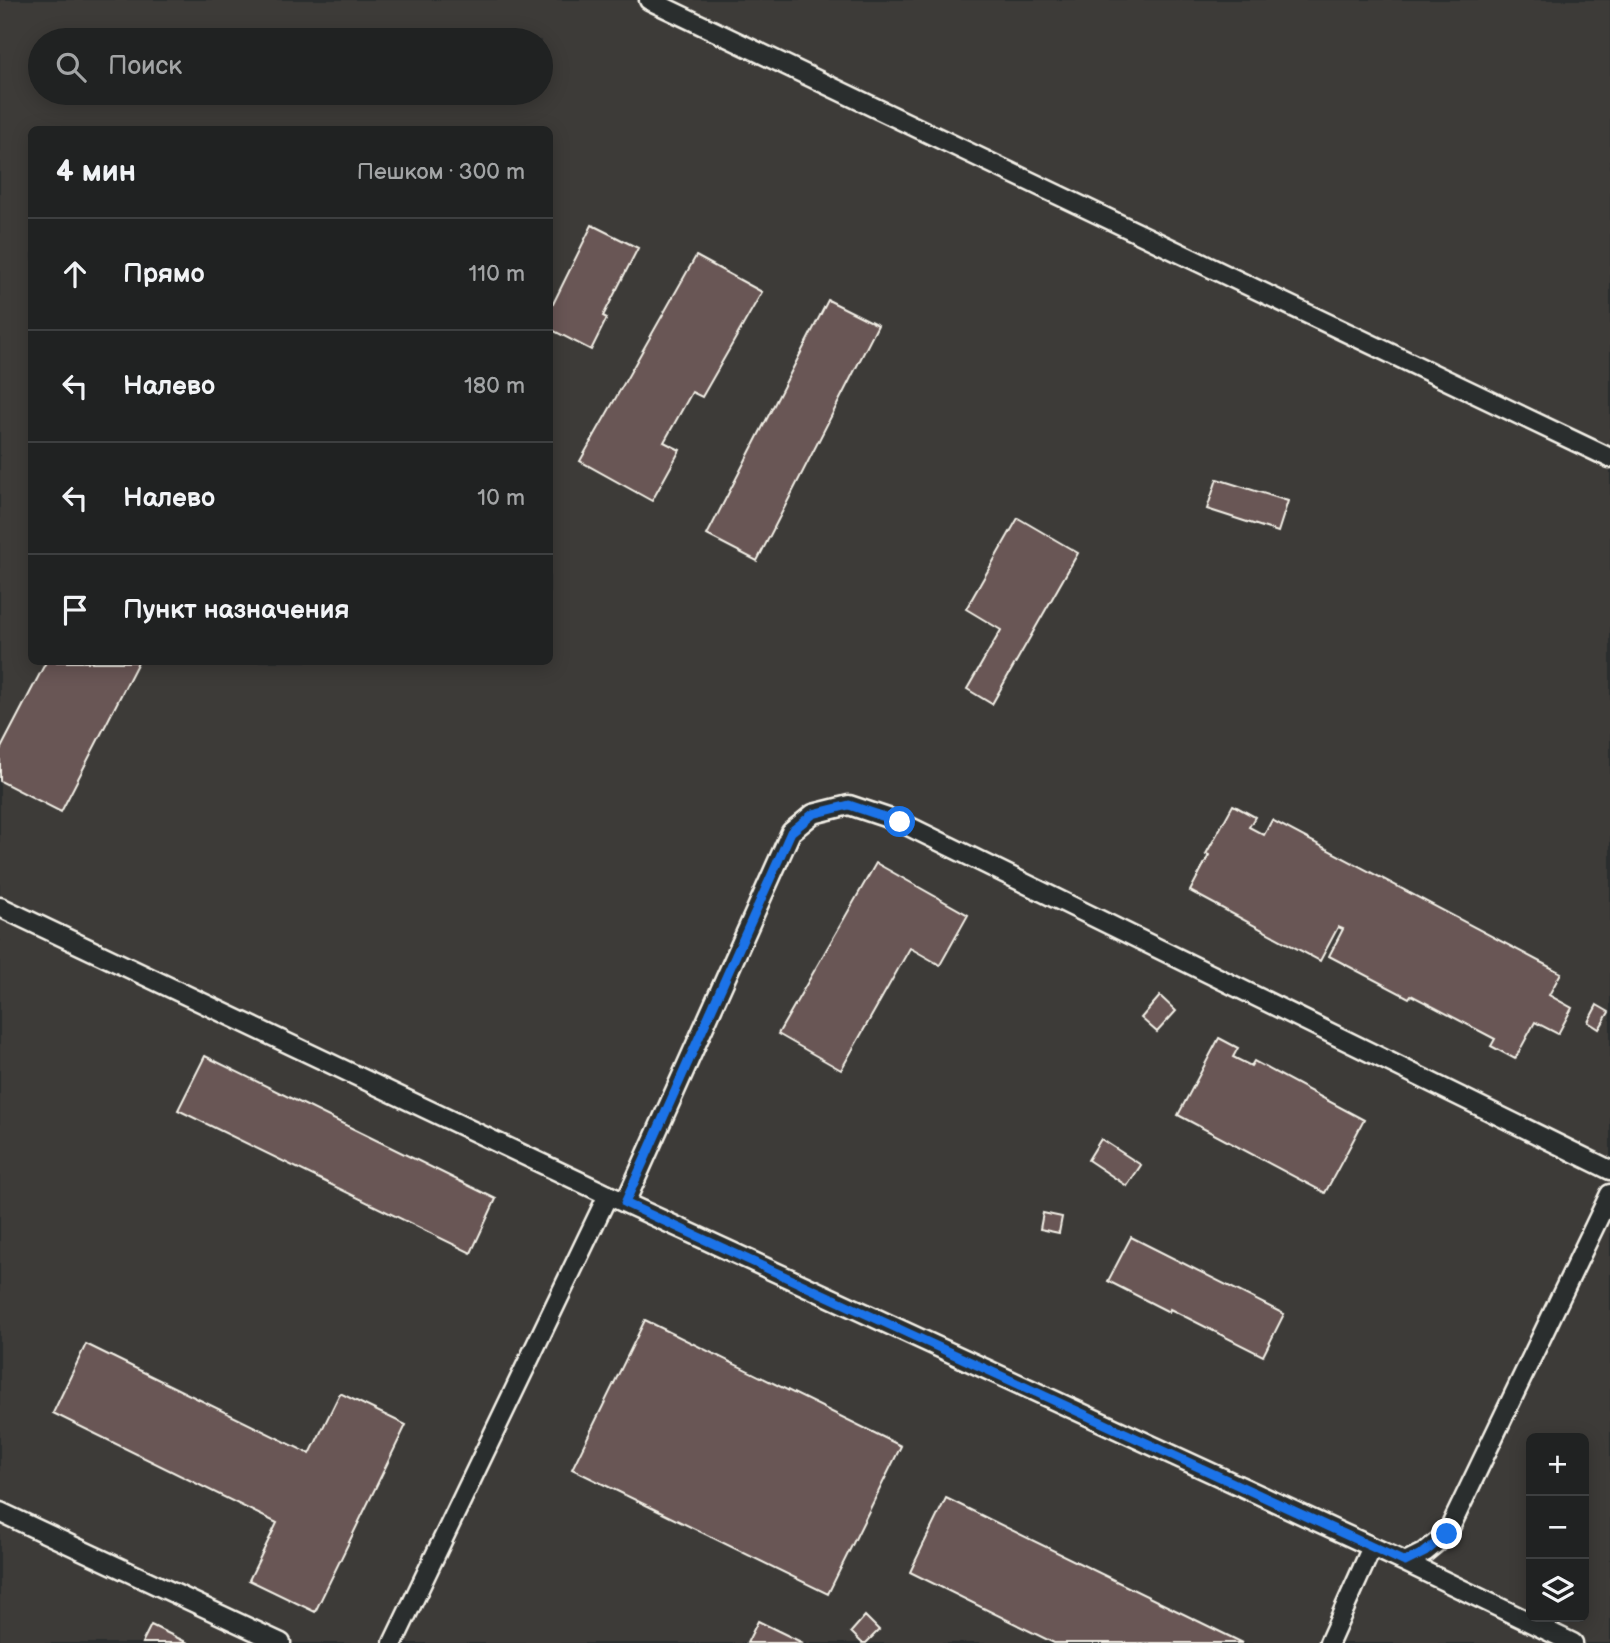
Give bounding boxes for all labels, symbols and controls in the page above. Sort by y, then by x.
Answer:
search box [28,28,553,105]
icon: search [52,48,90,86]
text: Поиск [108,51,182,82]
text: 4 мин [56,154,136,190]
text: Пешком · 300 m [357,158,525,186]
icon: ahead [56,255,94,293]
text: Прямо [123,259,205,290]
text: 110 m [468,260,525,288]
icon: left [56,367,94,405]
text: Налево [123,371,215,402]
text: 180 m [464,372,525,400]
icon: left [56,479,94,517]
text: Налево [123,483,215,514]
text: 10 m [477,484,525,512]
icon: arrive [56,591,94,629]
text: Пункт назначения [123,595,349,626]
route start [884,806,915,837]
map controls [1526,1433,1589,1622]
button: + [1526,1433,1589,1496]
button: − [1526,1496,1589,1559]
route end [1431,1518,1462,1549]
button: layers [1526,1559,1589,1622]

